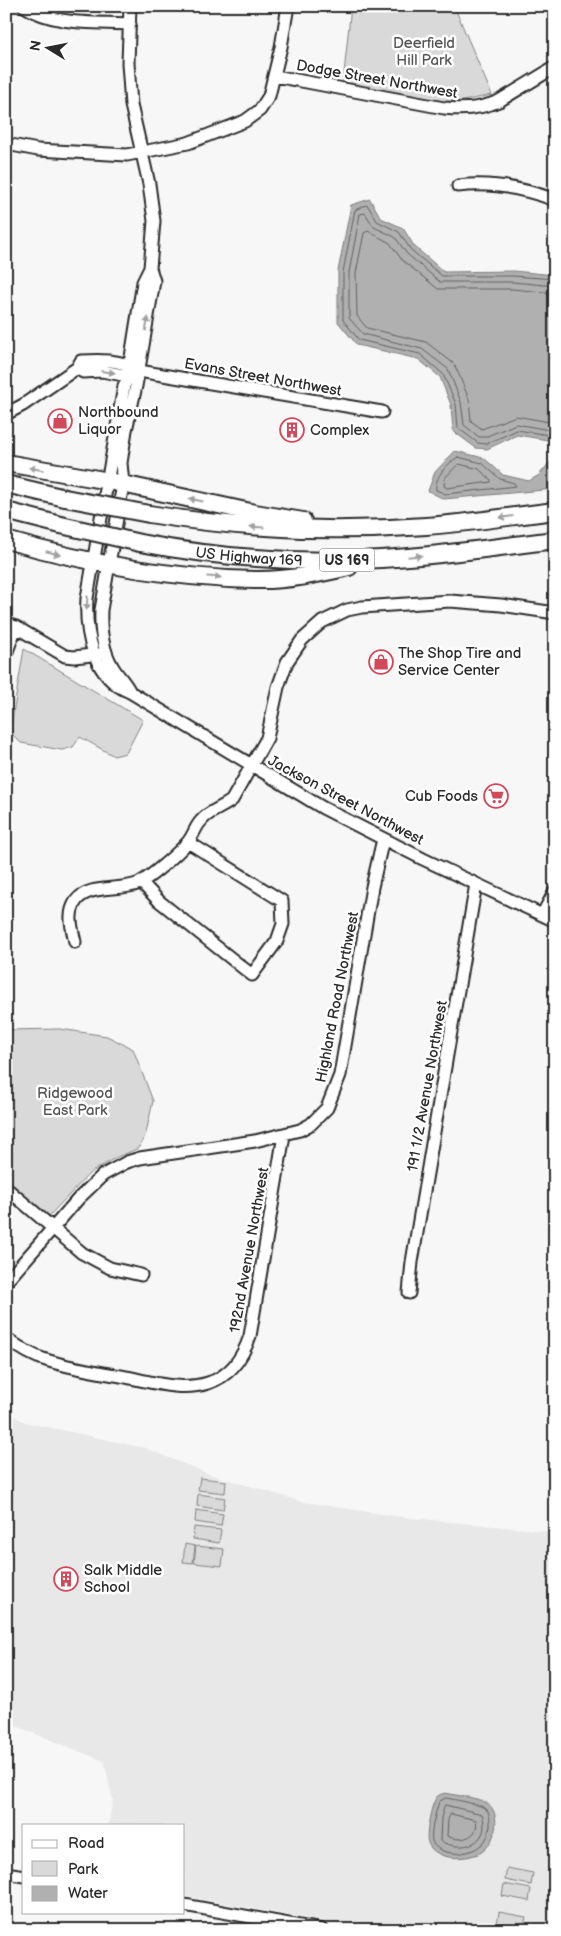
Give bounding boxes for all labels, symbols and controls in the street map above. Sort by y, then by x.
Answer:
north arrow [22,22,72,72]
park label: Deerfield Hill Park [393,34,455,70]
text: N [26,39,45,52]
street label: Dodge Street Northwest [295,56,459,103]
one-way arrow [143,316,151,331]
street label: Evans Street Northwest [183,354,343,401]
one-way arrow [100,369,116,377]
place label: Northbound Liquor [78,403,159,439]
shop icon: Northbound Liquor [47,408,73,434]
building icon: Complex [279,417,305,443]
place label: Complex [310,421,369,440]
one-way arrow [28,464,44,472]
one-way arrow [188,496,203,504]
one-way arrow [498,513,514,521]
one-way arrow [249,523,265,531]
street label: US Highway 169 [194,543,303,570]
road number: US 169 [320,548,374,572]
one-way arrow [46,549,61,557]
one-way arrow [407,552,423,560]
one-way arrow [206,573,222,581]
one-way arrow [83,595,91,611]
place label: The Shop Tire and Service Center [398,644,521,680]
shop icon: The Shop Tire and Service Center [368,649,394,675]
street label: Jackson Street Northwest [265,751,427,850]
supermarket icon: Cub Foods [483,783,509,809]
place label: Cub Foods [405,787,479,806]
street label: Highland Road Northwest [312,910,363,1084]
street label: 191 1/2 Avenue Northwest [403,999,452,1173]
park label: Ridgewood East Park [37,1084,113,1120]
street label: 192nd Avenue Northwest [226,1165,273,1334]
place label: Salk Middle School [84,1561,162,1597]
building icon: Salk Middle School [53,1566,79,1592]
legend [22,1824,185,1914]
text: Road [68,1834,104,1853]
text: Park [68,1860,99,1879]
text: Water [68,1884,108,1903]

